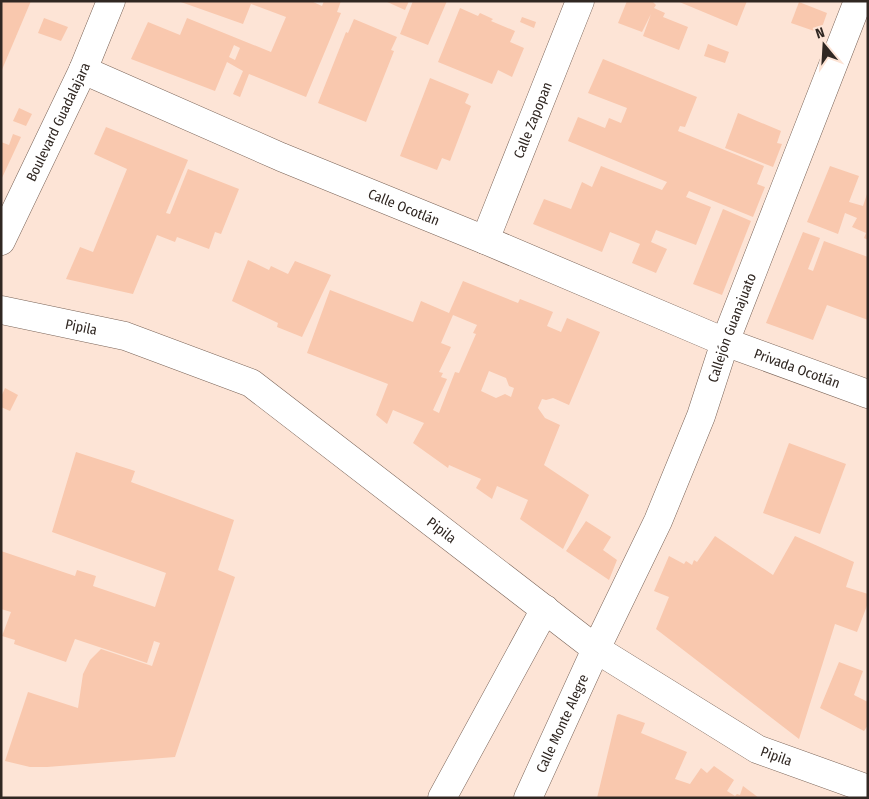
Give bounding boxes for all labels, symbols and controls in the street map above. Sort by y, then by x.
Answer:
north arrow [799,20,849,70]
text: N [814,24,827,42]
street label: Boulevard Guadalajara [23,60,94,184]
street label: Calle Zapopan [510,80,556,161]
street label: Calle Ocotlán [366,185,442,230]
street label: Callejón Guanajuato [704,271,760,385]
street label: Pipila [64,316,99,339]
street label: Privada Ocotlán [752,345,842,392]
street label: Pipila [423,514,460,547]
street label: Calle Monte Alegre [533,672,592,776]
street label: Pipila [758,743,795,770]

